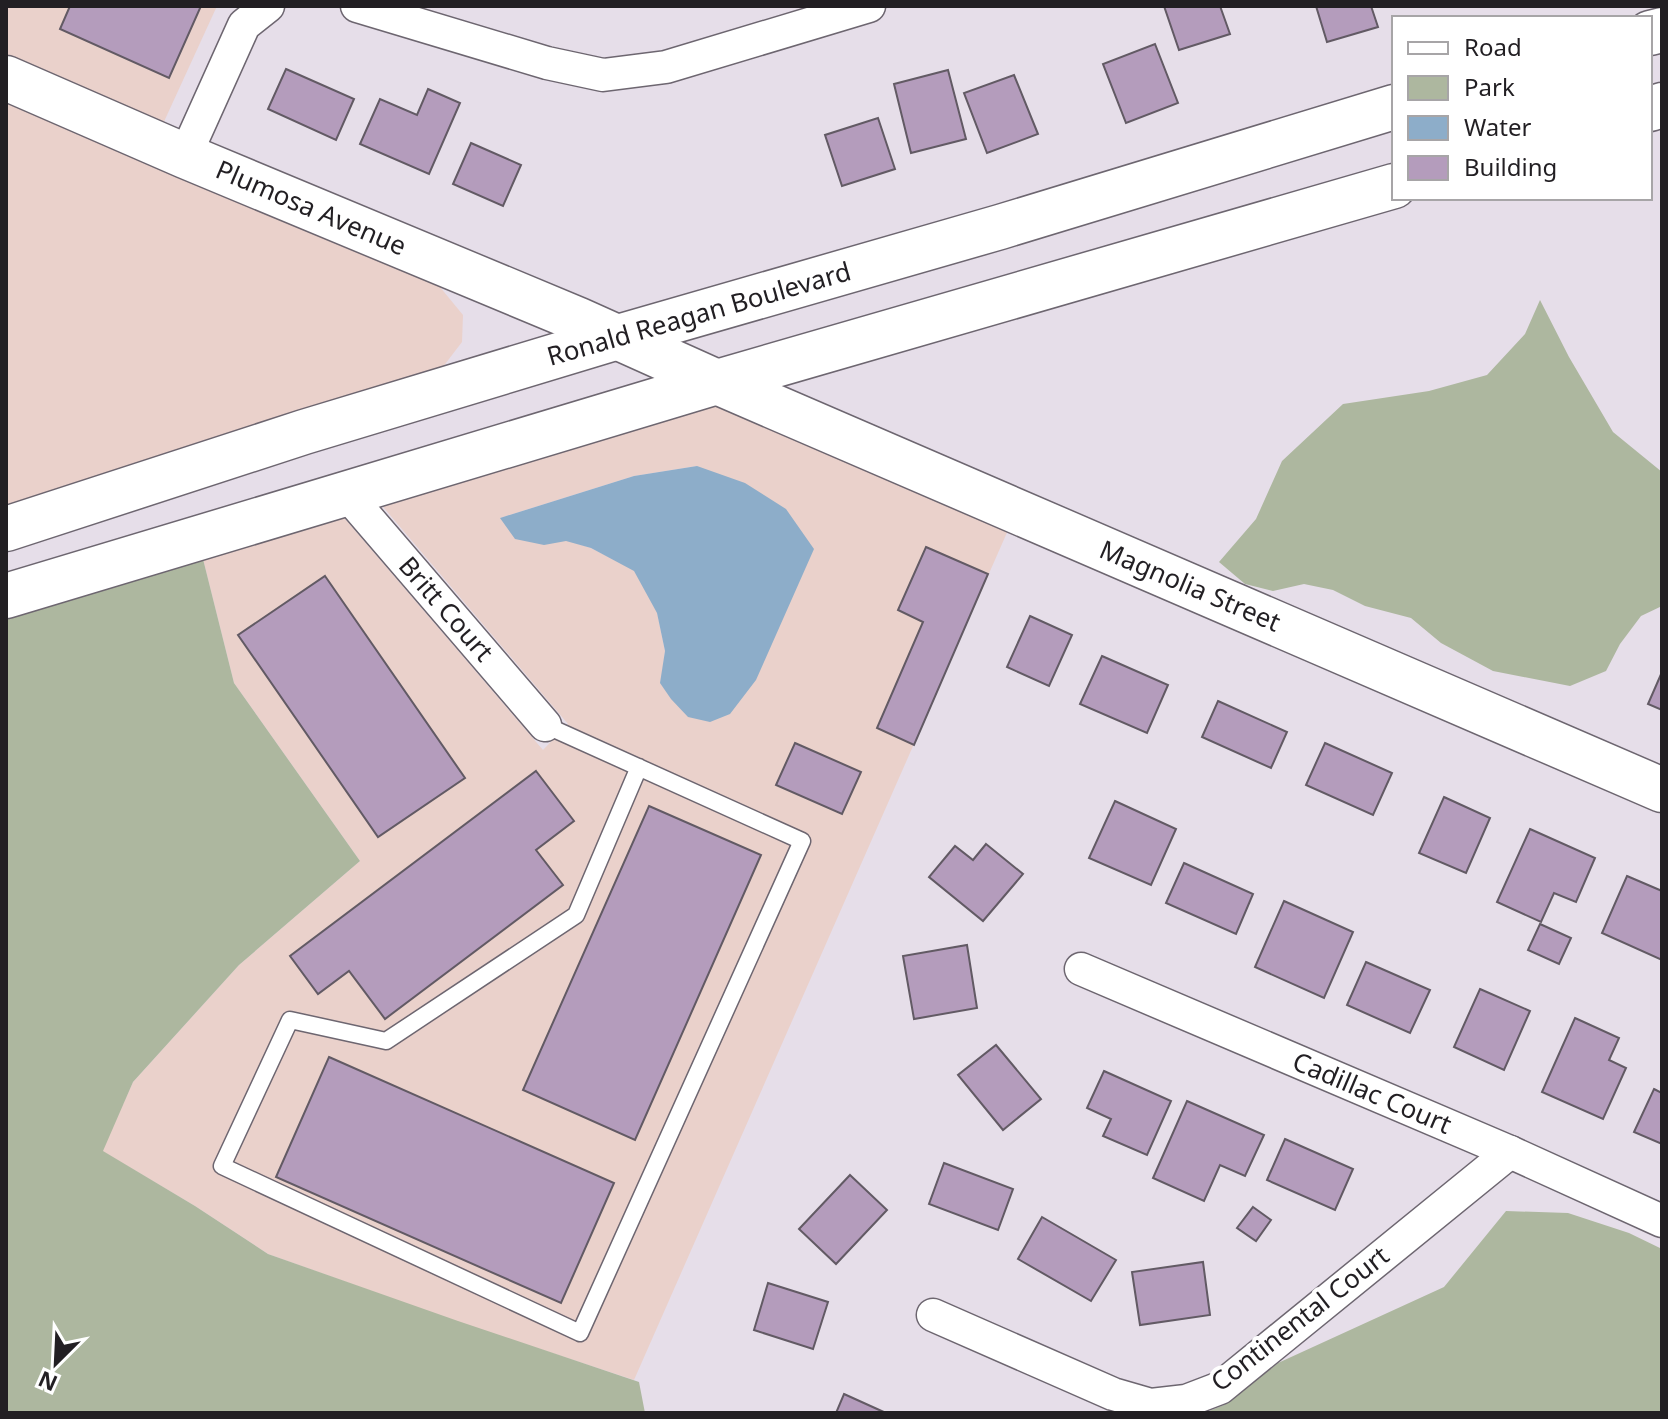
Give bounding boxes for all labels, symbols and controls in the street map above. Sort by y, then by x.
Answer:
legend [1392,16,1652,200]
text: Road [1464,30,1522,63]
text: Park [1464,70,1515,103]
text: Water [1464,110,1532,143]
text: Building [1464,150,1557,183]
street label: Plumosa Avenue [211,151,412,263]
street label: Ronald Reagan Boulevard [543,252,855,374]
street label: Magnolia Street [1094,531,1286,639]
street label: Britt Court [391,548,502,669]
street label: Cadillac Court [1287,1042,1457,1142]
street label: Continental Court [1203,1237,1396,1399]
north arrow [16,1323,96,1403]
text: N [33,1365,62,1400]

